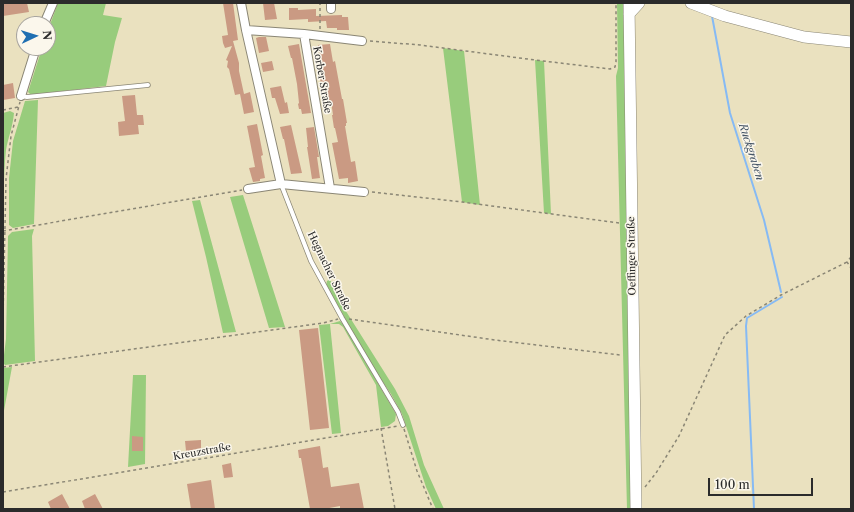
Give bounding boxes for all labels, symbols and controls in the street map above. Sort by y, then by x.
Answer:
north arrow [16,16,56,56]
text: N [40,30,54,40]
street label: Korber Straße [310,46,334,114]
water label: Ruckgraben [736,122,766,182]
street label: Oeffinger Straße [625,216,639,296]
street label: Hegnacher Straße [305,230,353,312]
street label: Kreuzstraße [172,441,232,463]
scale bar [710,470,815,496]
text: 100 m [715,477,750,492]

